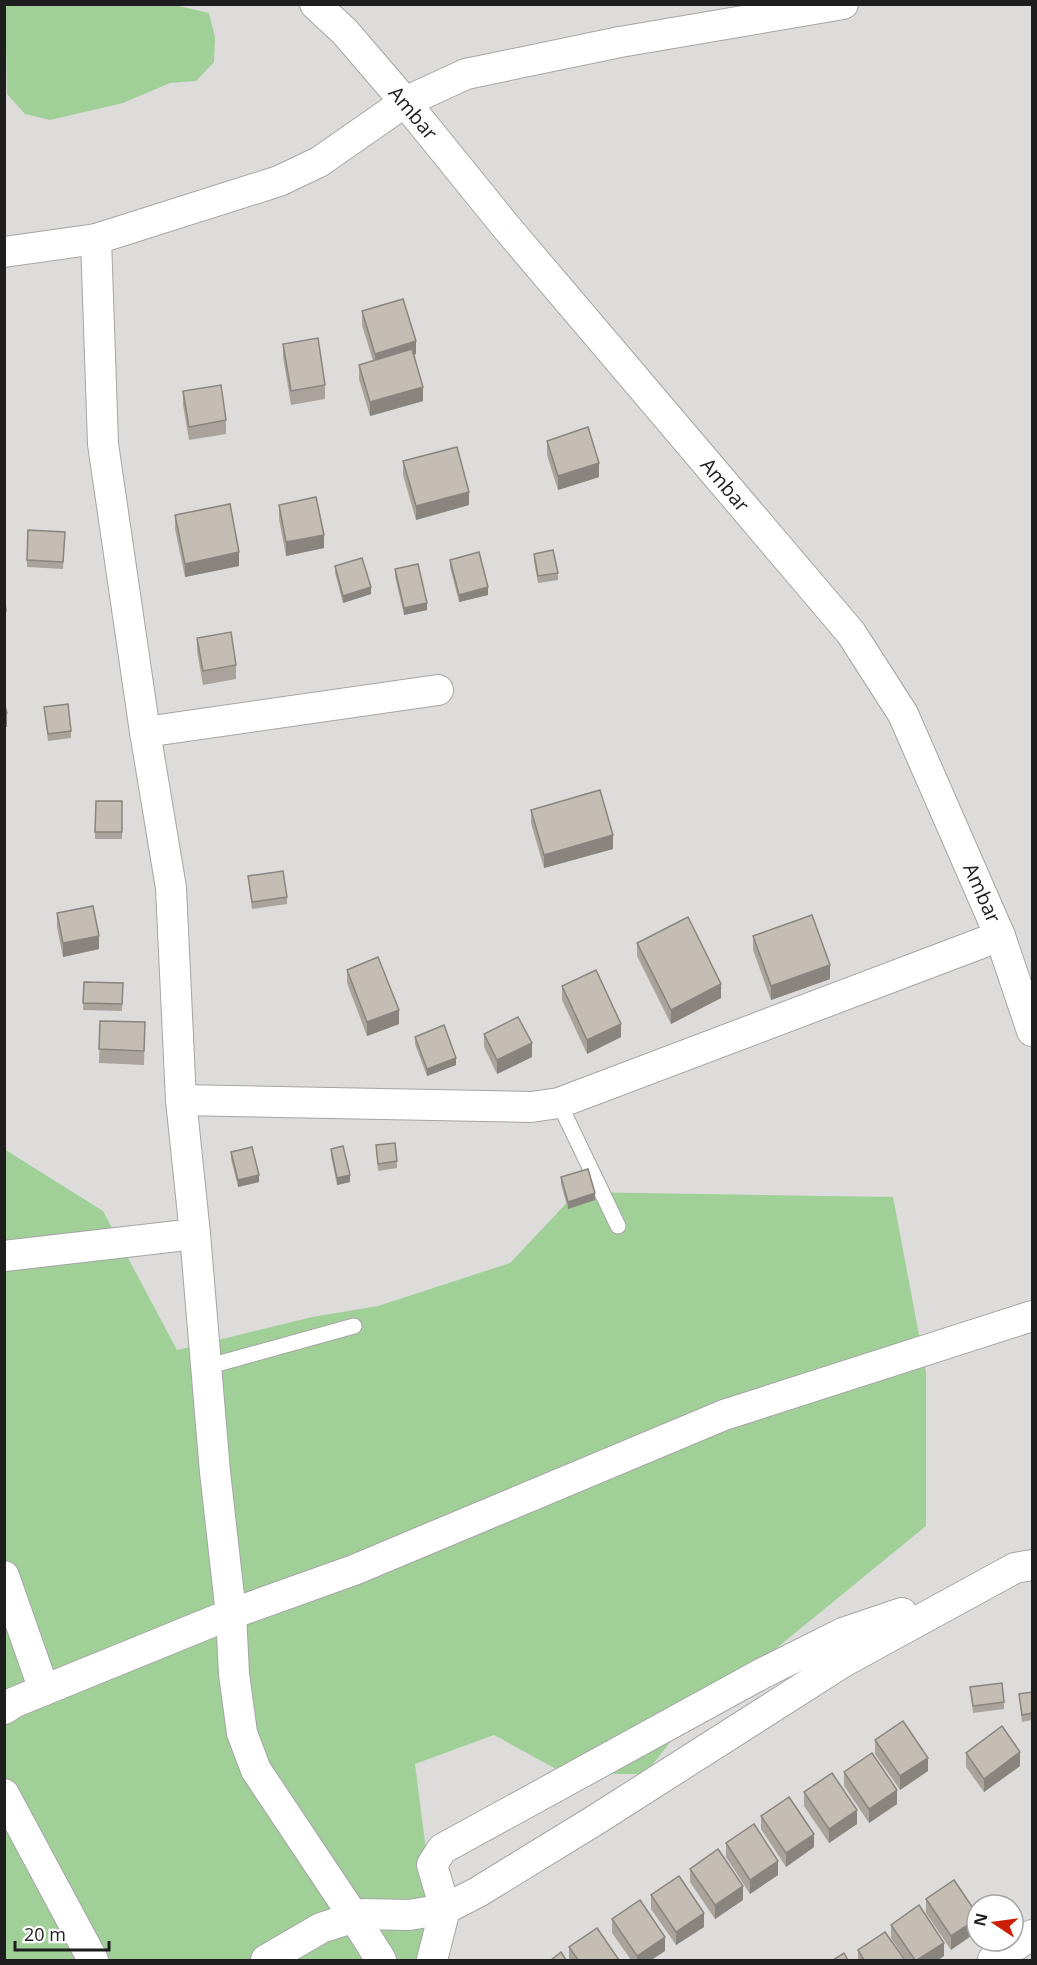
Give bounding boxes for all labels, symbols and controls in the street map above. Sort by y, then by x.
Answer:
street label: Ambar [383,80,444,145]
street label: Ambar [695,452,756,517]
street label: Ambar [957,859,1008,927]
north arrow [965,1893,1025,1953]
text: N [968,1911,993,1928]
scale bar [15,1914,110,1952]
text: 20 m [24,1922,66,1946]

